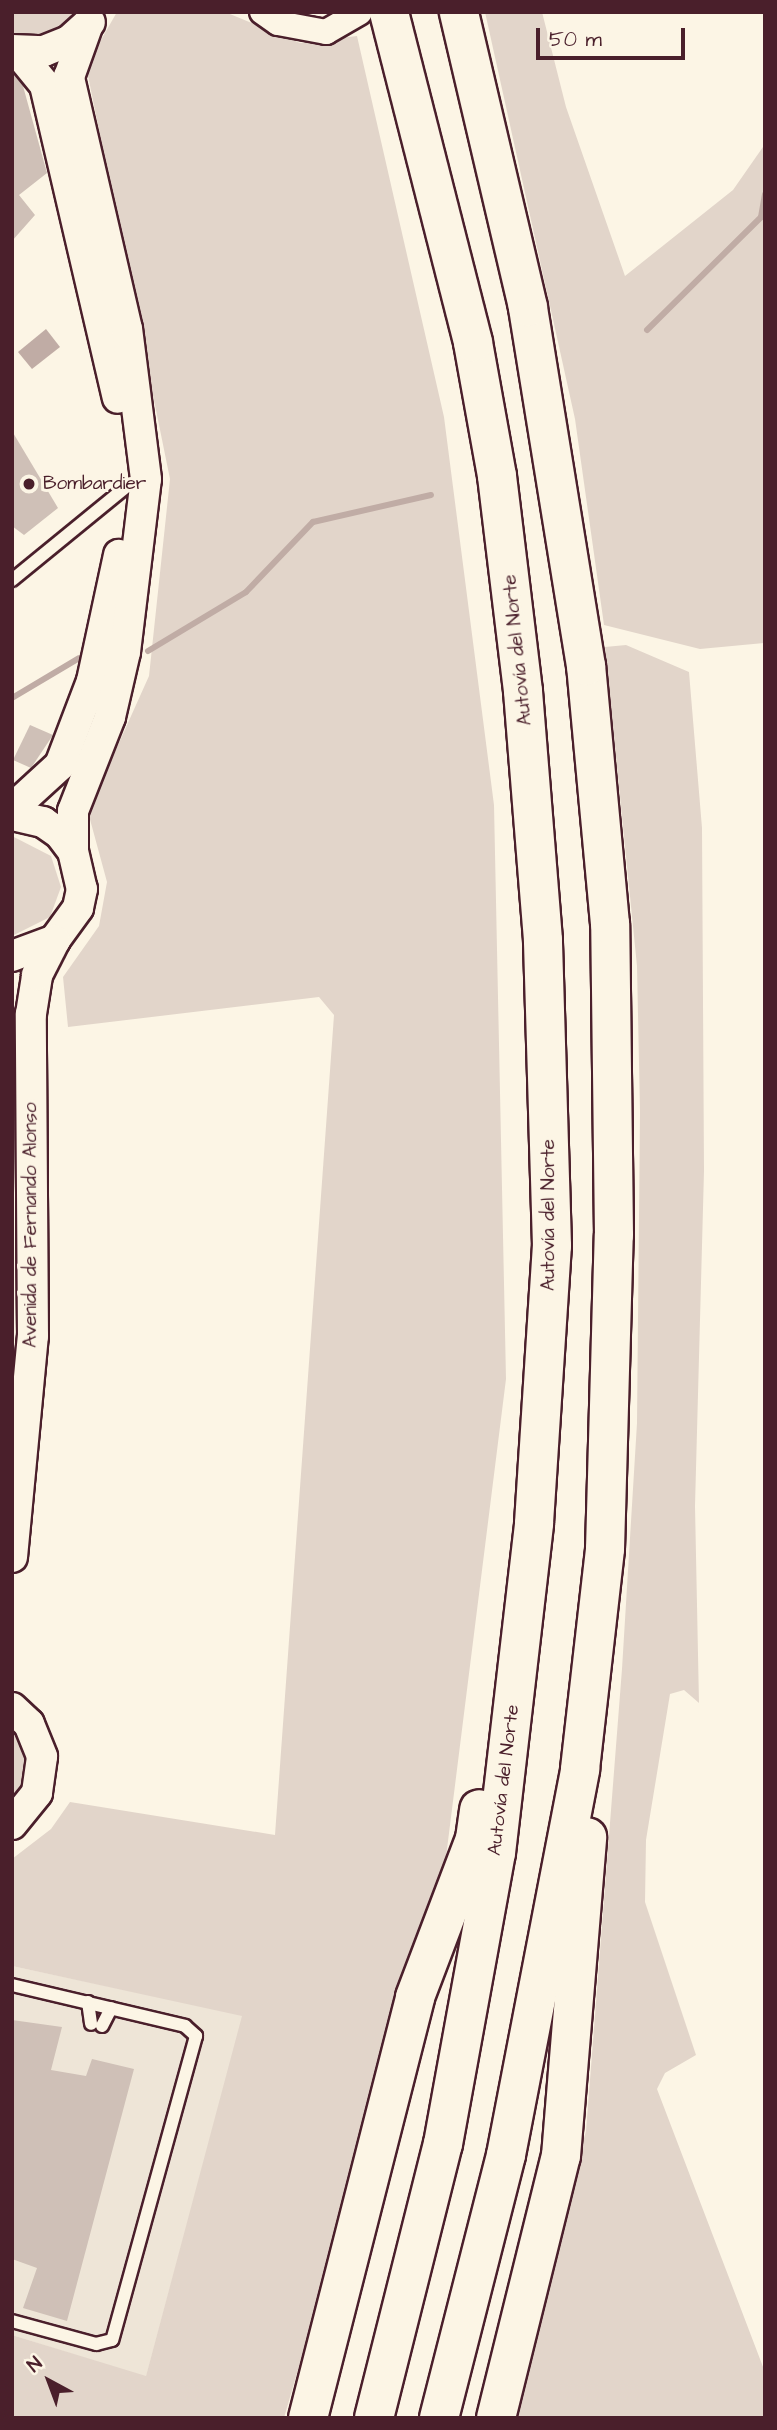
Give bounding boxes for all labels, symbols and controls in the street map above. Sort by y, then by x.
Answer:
scale bar [539,14,688,58]
text: 50 m [549,25,602,54]
place label: Bombardier [43,473,146,495]
marker: Bombardier [21,476,37,492]
street label: Autovía del Norte [499,573,537,727]
street label: Avenida de Fernando Alonso [20,1102,42,1348]
street label: Autovía del Norte [538,1139,560,1291]
street label: Autovía del Norte [483,1703,525,1857]
north arrow [14,2346,84,2416]
text: N [22,2351,48,2379]

